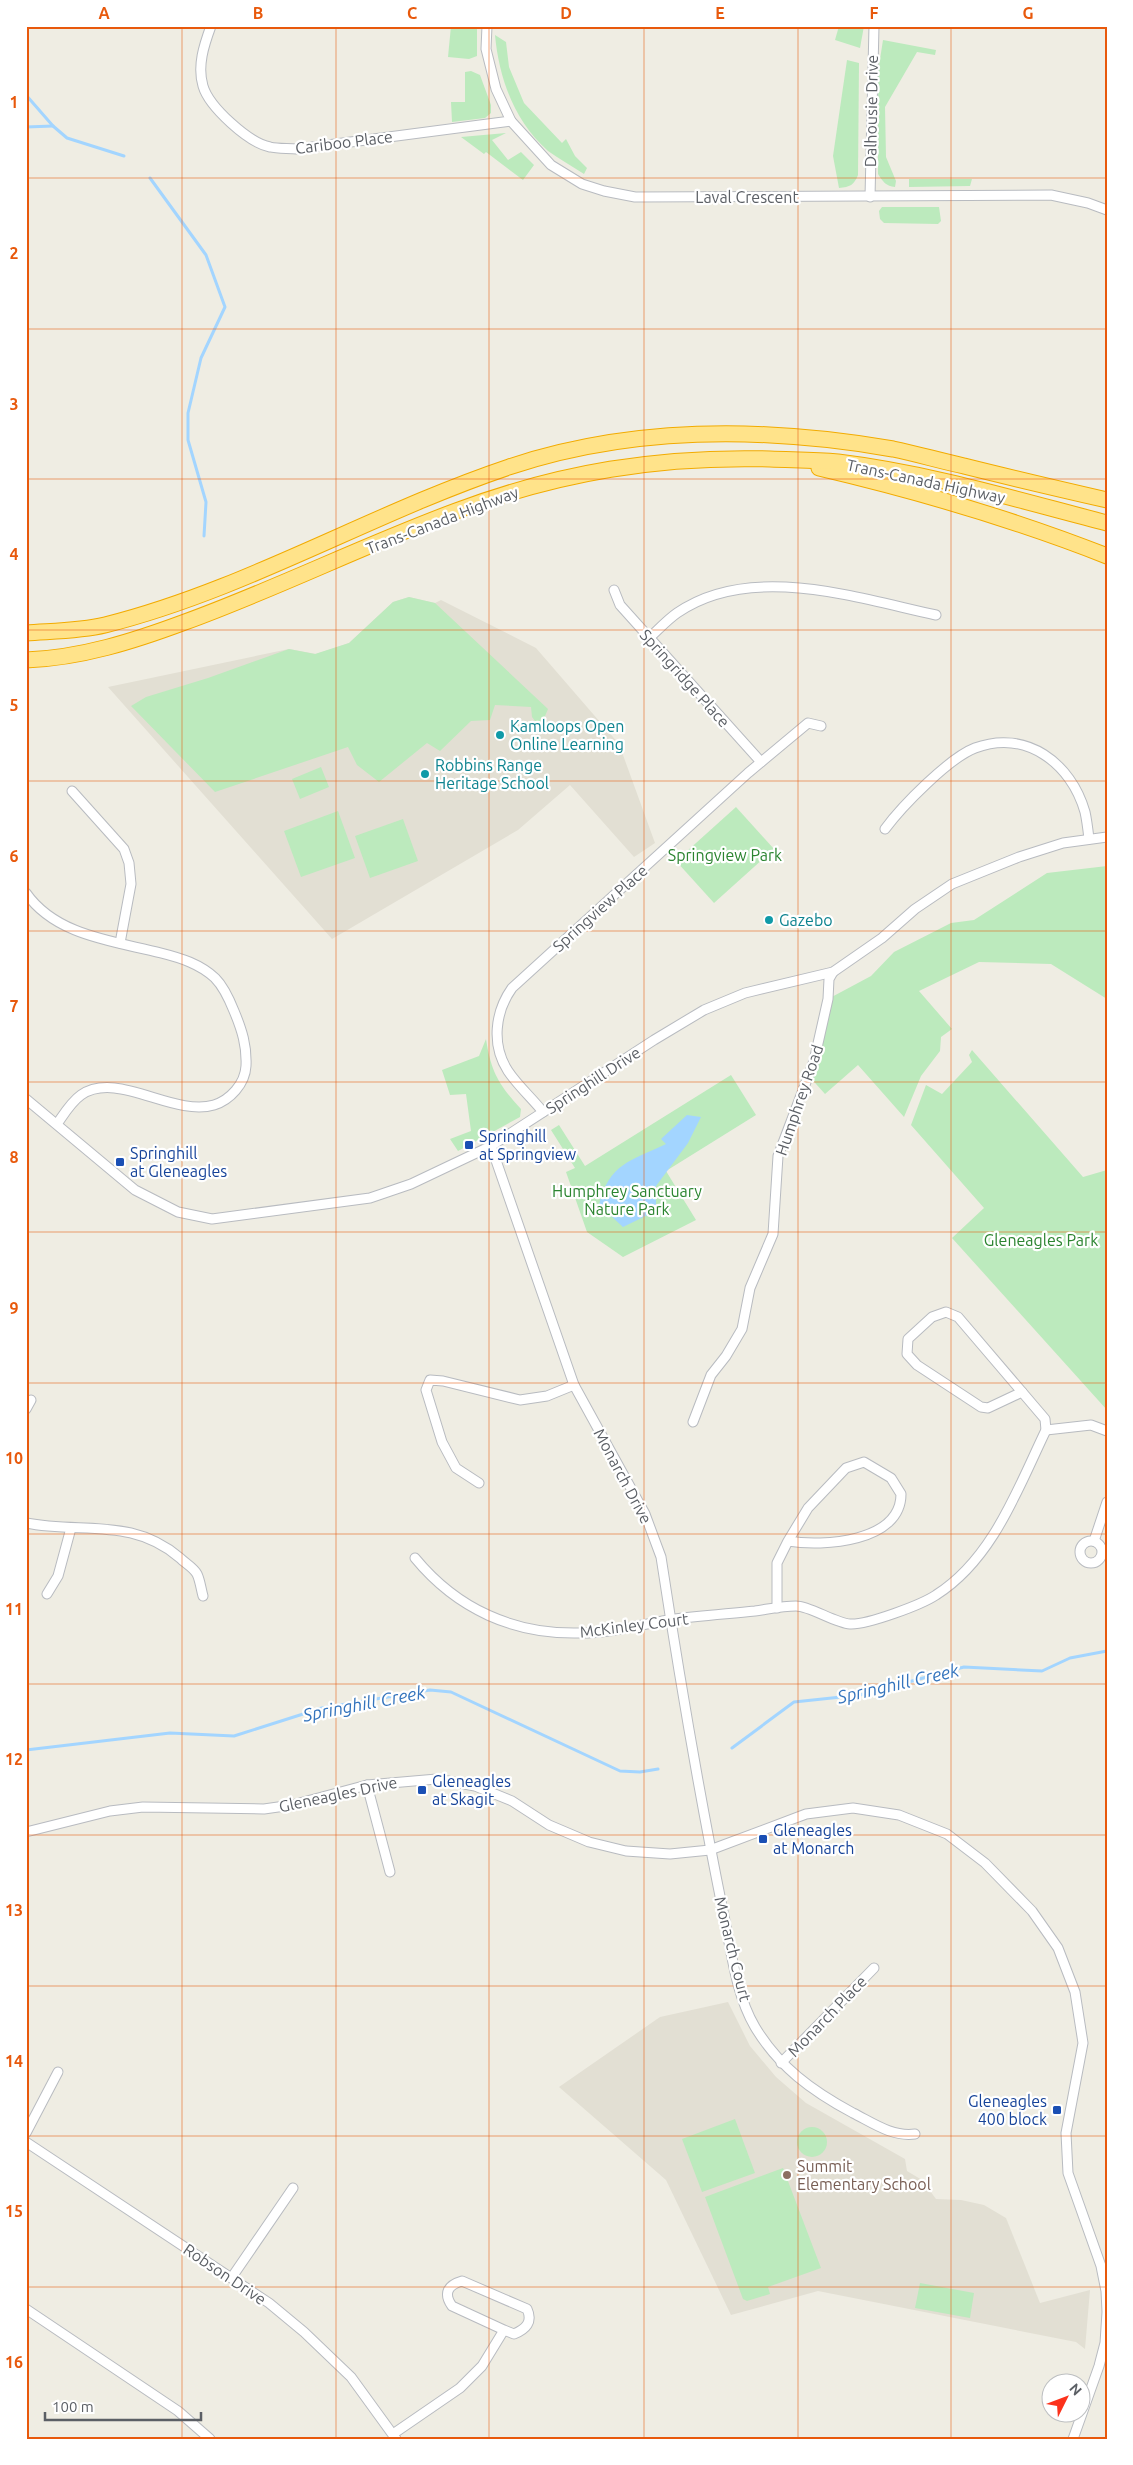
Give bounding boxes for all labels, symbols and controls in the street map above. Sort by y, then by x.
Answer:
text: A [98,4,110,22]
text: B [253,4,263,22]
text: C [407,4,417,22]
text: D [560,4,572,22]
text: E [715,4,725,22]
text: F [870,4,879,22]
text: G [1022,4,1034,22]
street label: Dalhousie Drive [861,55,881,167]
text: 1 [9,93,19,111]
street label: Cariboo Place [294,127,394,157]
street label: Laval Crescent [695,188,799,206]
text: 2 [9,244,19,262]
text: 3 [9,395,19,413]
street label: Trans-Canada Highway [845,455,1007,507]
street label: Trans-Canada Highway [363,483,521,557]
text: 4 [9,545,19,563]
street label: Springridge Place [636,625,734,731]
text: 5 [9,696,19,714]
place label: Kamloops Open Online Learning [510,717,624,753]
marker: Kamloops Open Online Learning [494,729,506,741]
place label: Robbins Range Heritage School [435,756,549,792]
marker: Robbins Range Heritage School [419,768,431,780]
park label: Springview Park [668,846,782,864]
text: 6 [9,847,19,865]
street label: Springview Place [549,861,651,955]
place label: Gazebo [779,911,833,929]
marker: Gazebo [763,914,775,926]
text: 7 [9,997,19,1015]
street label: Humphrey Road [772,1042,826,1158]
street label: Springhill Drive [542,1043,644,1117]
place label: Springhill at Springview [479,1127,577,1163]
marker: Springhill at Springview [463,1139,475,1151]
place label: Springhill at Gleneagles [130,1144,227,1180]
text: 8 [9,1148,19,1166]
marker: Springhill at Gleneagles [114,1156,126,1168]
park label: Humphrey Sanctuary Nature Park [552,1182,702,1218]
park label: Gleneagles Park [984,1231,1098,1249]
text: 9 [9,1299,19,1317]
street label: Monarch Drive [590,1426,656,1526]
text: 10 [5,1449,23,1467]
text: 11 [5,1600,23,1618]
street label: McKinley Court [579,1609,690,1641]
water label: Springhill Creek [834,1659,961,1707]
water label: Springhill Creek [300,1681,428,1725]
text: 12 [5,1750,23,1768]
place label: Gleneagles at Skagit [432,1772,511,1808]
street label: Gleneagles Drive [277,1773,399,1815]
marker: Gleneagles at Skagit [416,1784,428,1796]
place label: Gleneagles at Monarch [773,1821,854,1857]
marker: Gleneagles at Monarch [757,1833,769,1845]
street label: Monarch Court [711,1895,755,2004]
text: 13 [5,1901,23,1919]
street label: Monarch Place [784,1972,870,2060]
text: 14 [5,2052,23,2070]
place label: Gleneagles 400 block [968,2092,1047,2128]
marker: Gleneagles 400 block [1051,2104,1063,2116]
place label: Summit Elementary School [797,2157,931,2193]
marker: Summit Elementary School [781,2169,793,2181]
text: 15 [5,2202,23,2220]
street label: Robson Drive [180,2240,270,2308]
text: 16 [5,2353,23,2371]
north arrow [1040,2372,1090,2422]
text: N [1066,2380,1085,2399]
scale bar [45,2390,201,2422]
text: 100 m [52,2398,94,2415]

